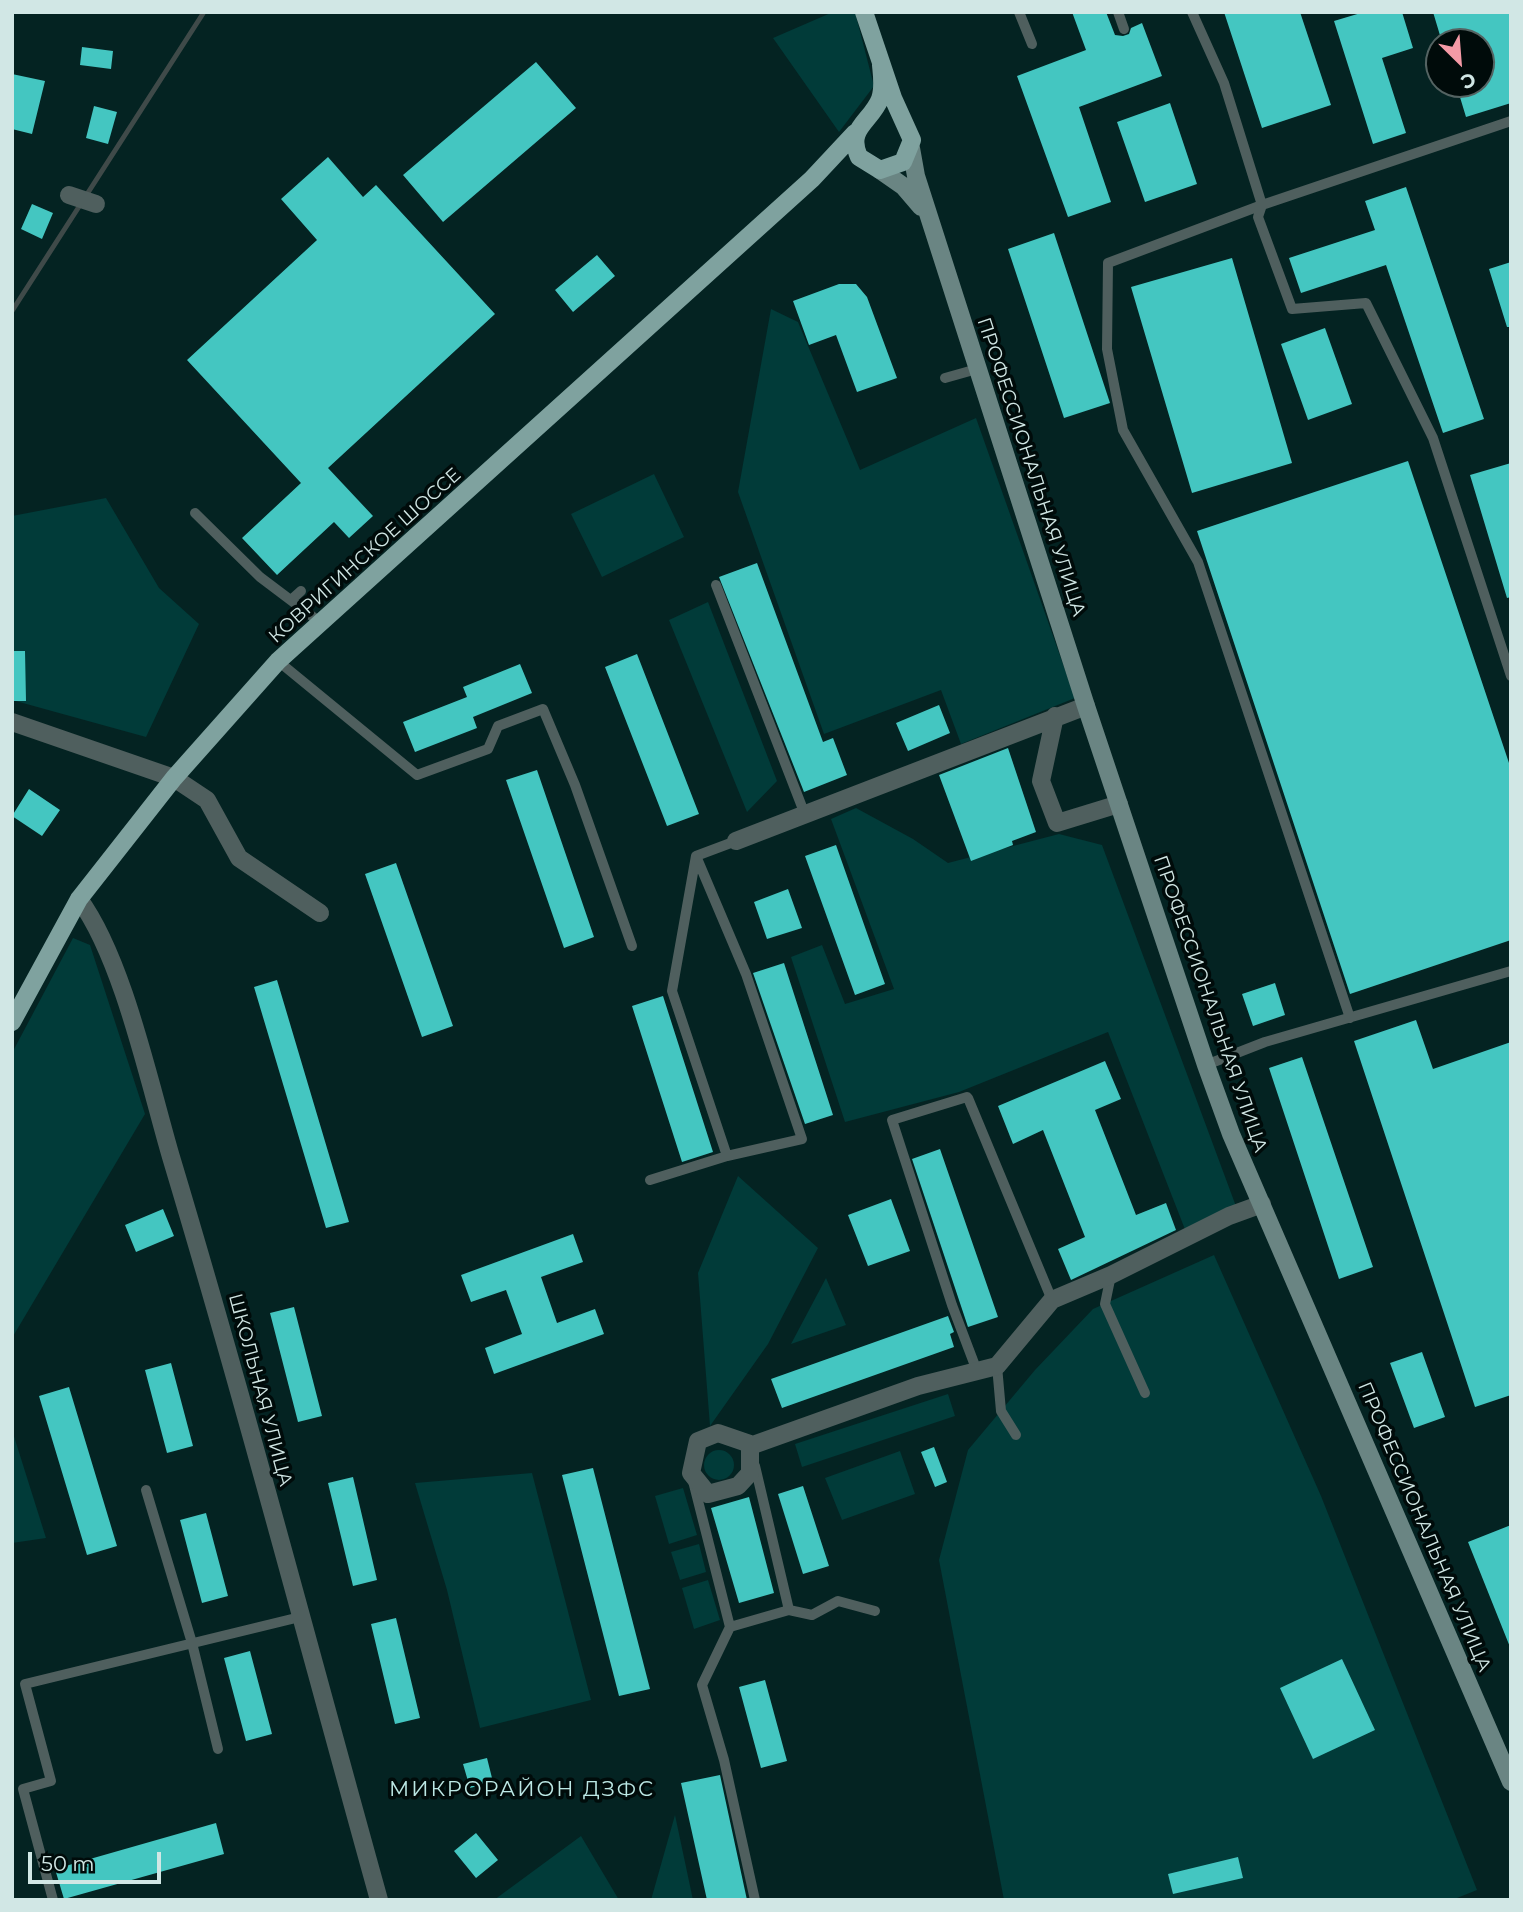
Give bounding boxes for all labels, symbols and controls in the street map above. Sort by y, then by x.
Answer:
north arrow [1425,28,1495,98]
text: С [1457,67,1479,94]
street label: ПРОФЕССИОНАЛЬНАЯ УЛИЦА [972,315,1090,619]
street label: КОВРИГИНСКОЕ ШОССЕ [264,464,466,648]
street label: ПРОФЕССИОНАЛЬНАЯ УЛИЦА [1148,852,1272,1156]
street label: ШКОЛЬНАЯ УЛИЦА [223,1291,297,1489]
street label: ПРОФЕССИОНАЛЬНАЯ УЛИЦА [1352,1379,1496,1675]
district label: МИКРОРАЙОН ДЗФС [391,1777,653,1803]
scale bar [32,1839,164,1883]
text: 50 m [41,1851,95,1876]

